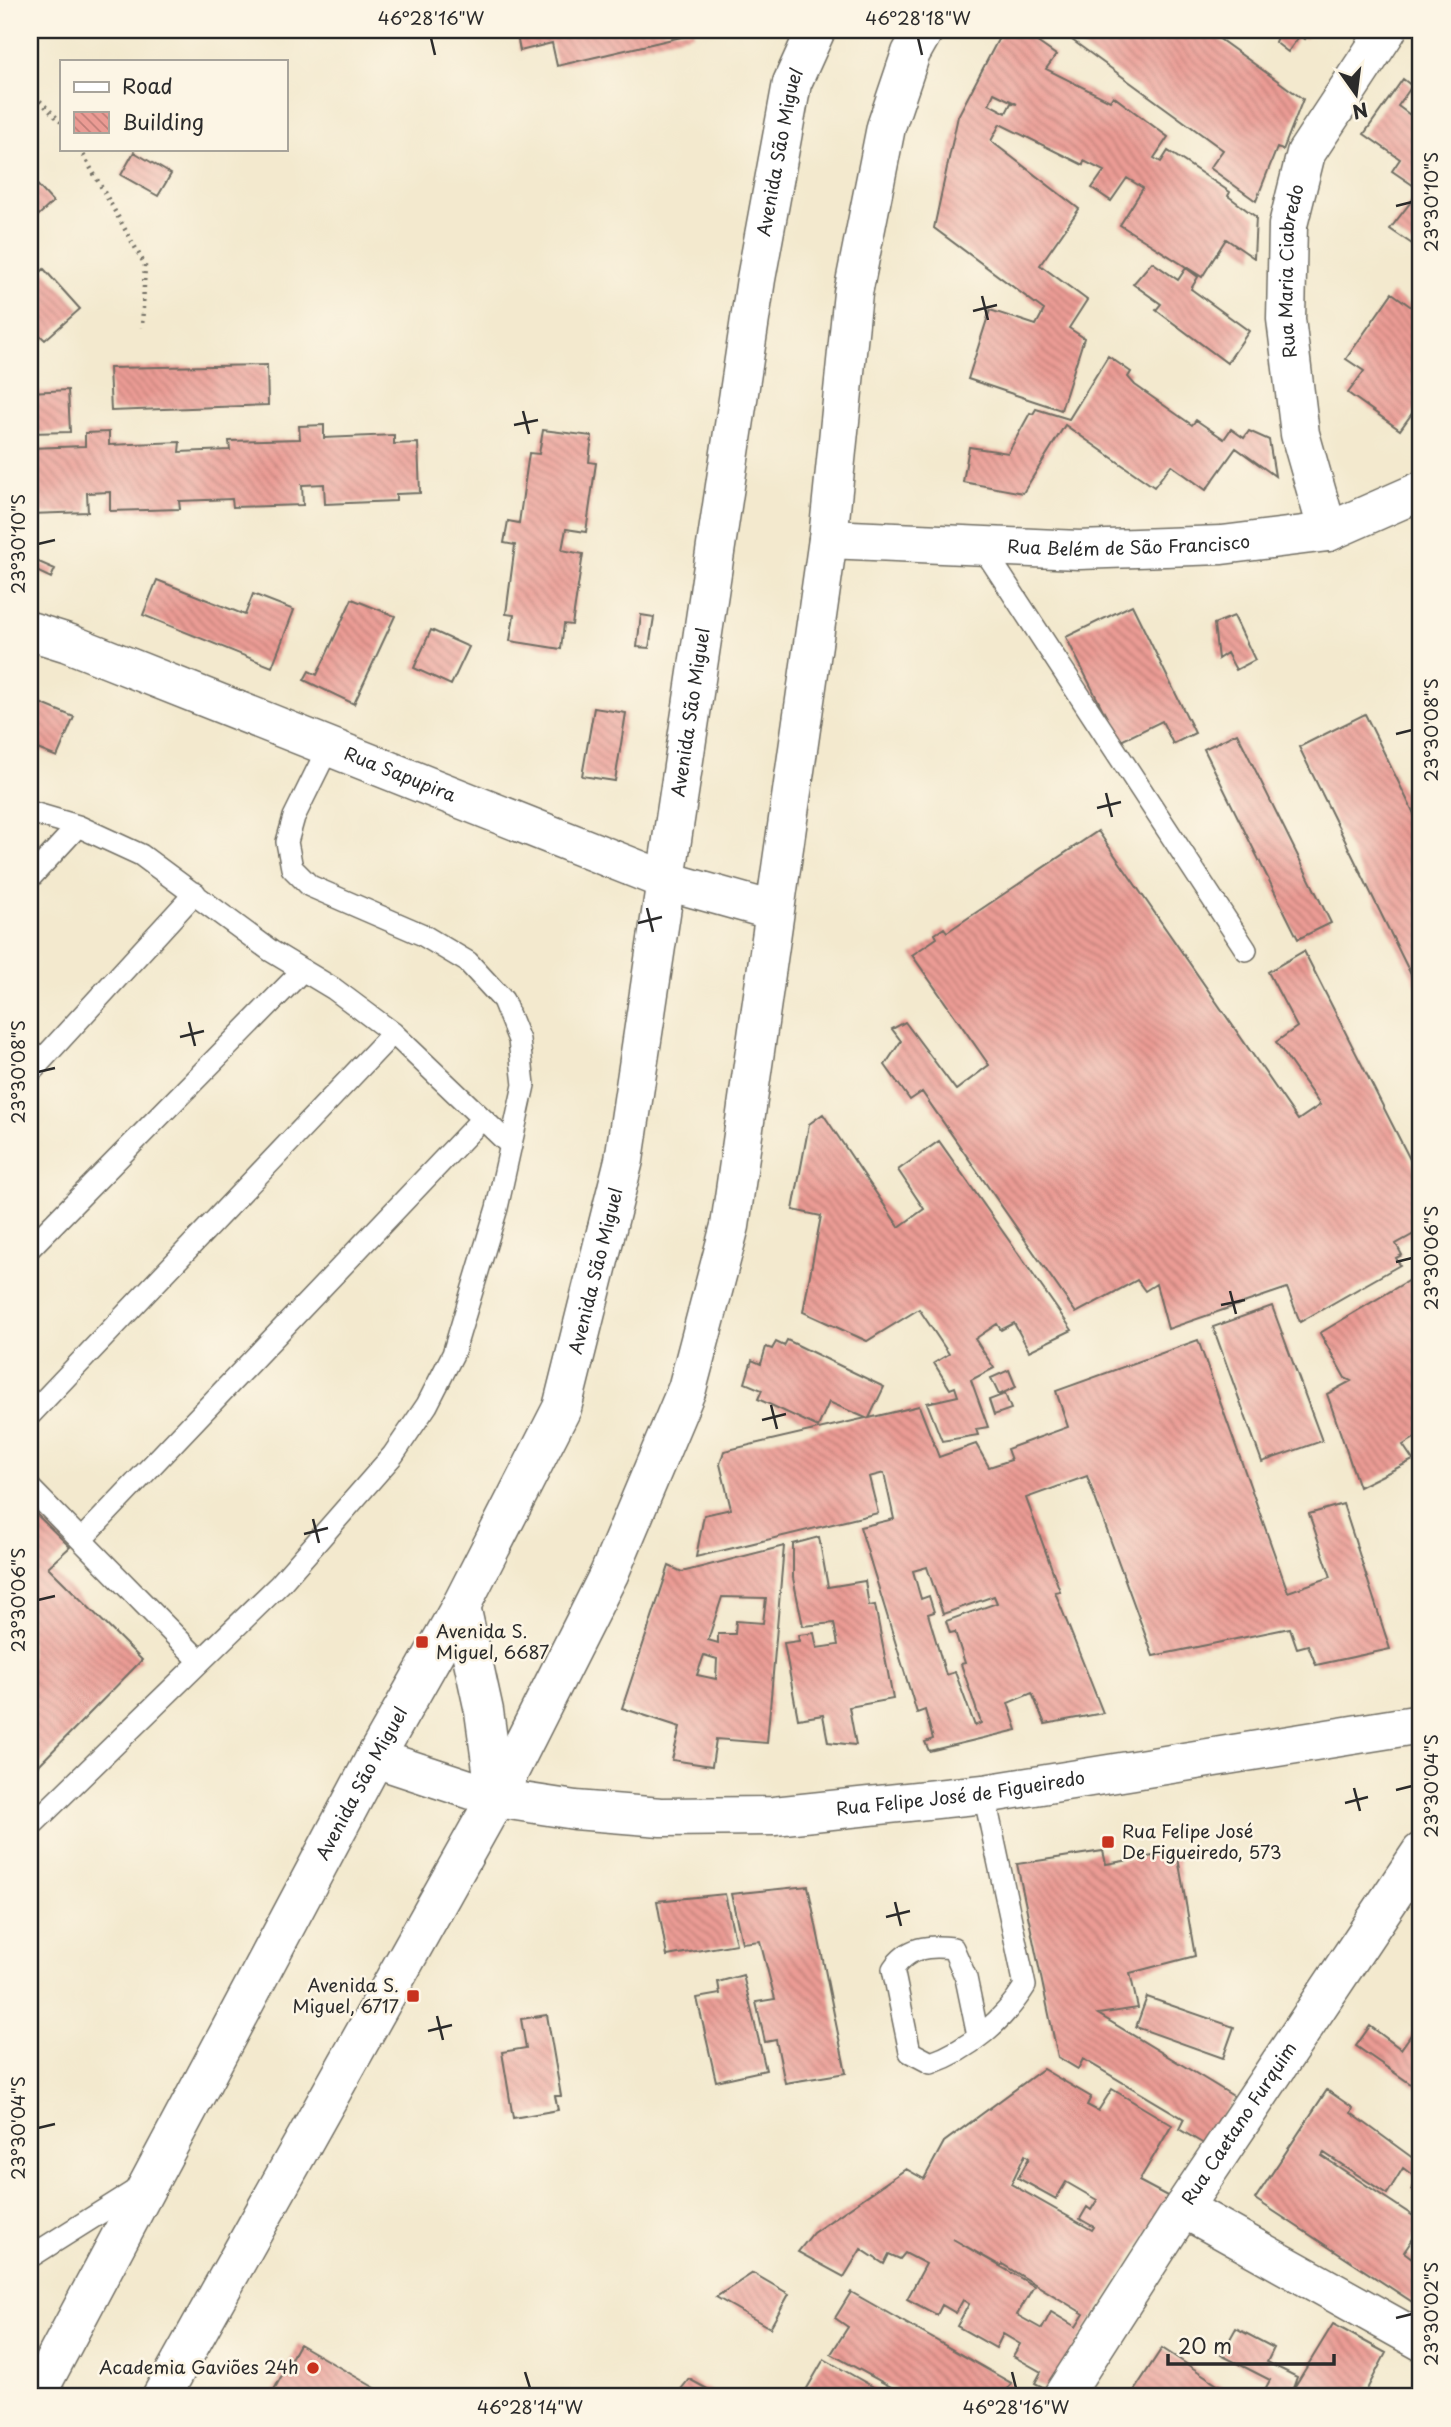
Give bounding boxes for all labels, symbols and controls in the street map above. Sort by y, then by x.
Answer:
text: 46°28'16"W [378,4,485,31]
text: 46°28'18"W [865,4,971,31]
legend [60,60,287,150]
north arrow [1322,60,1392,130]
street label: Avenida São Miguel [749,63,809,238]
text: Road [122,69,173,101]
text: N [1350,96,1371,127]
text: Building [122,105,204,137]
text: 23°30'10"S [1417,152,1444,252]
street label: Rua Maria Ciabredo [1271,181,1310,360]
text: 23°30'10"S [4,494,31,594]
street label: Rua Belém de São Francisco [1007,527,1251,562]
street label: Avenida São Miguel [664,626,716,799]
text: 23°30'08"S [1417,678,1444,782]
street label: Rua Sapupira [341,739,461,808]
text: 23°30'08"S [4,1020,31,1124]
street label: Avenida São Miguel [561,1185,629,1357]
text: 23°30'06"S [1417,1206,1444,1310]
text: 23°30'06"S [4,1548,31,1652]
place label: Avenida S. Miguel, 6687 [436,1617,549,1665]
marker: Avenida S. Miguel, 6687 [414,1634,430,1650]
street label: Avenida São Miguel [308,1701,413,1864]
text: 23°30'04"S [1417,1734,1444,1838]
street label: Rua Felipe José de Figueiredo [835,1763,1087,1821]
place label: Rua Felipe José De Figueiredo, 573 [1122,1817,1282,1865]
marker: Rua Felipe José De Figueiredo, 573 [1100,1834,1116,1850]
place label: Avenida S. Miguel, 6717 [292,1971,399,2019]
marker: Avenida S. Miguel, 6717 [405,1988,421,2004]
street label: Rua Caetano Furquim [1174,2036,1302,2210]
text: 23°30'04"S [4,2076,31,2180]
text: 23°30'02"S [1417,2262,1444,2366]
scale bar [1168,2322,1334,2366]
text: 20 m [1178,2329,1232,2361]
place label: Academia Gaviões 24h [99,2353,299,2380]
marker: Academia Gaviões 24h [305,2360,321,2376]
text: 46°28'14"W [477,2393,583,2420]
text: 46°28'16"W [963,2393,1070,2420]

